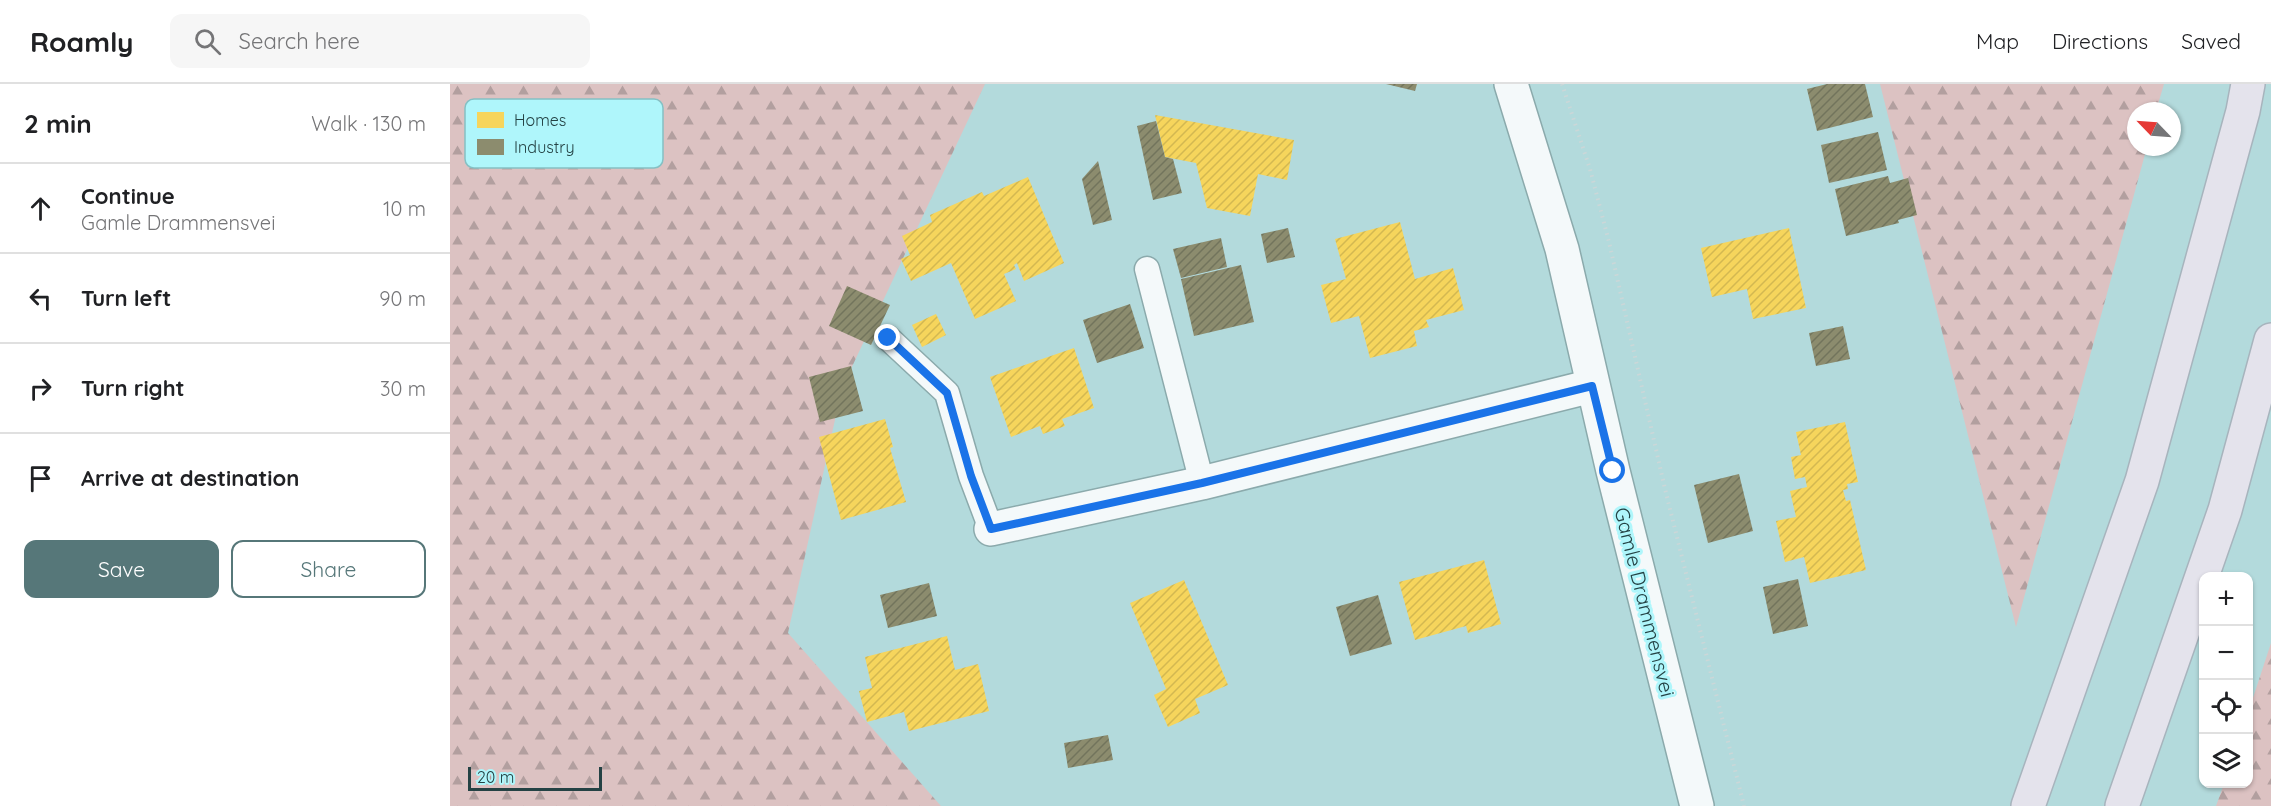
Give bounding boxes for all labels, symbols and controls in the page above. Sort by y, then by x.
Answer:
search box [170,14,590,68]
text: Roamly [30,24,134,59]
icon: search [191,25,224,58]
text: Search here [239,27,360,55]
text: Map [1976,28,2019,54]
text: Directions [2052,28,2148,54]
text: Saved [2181,28,2241,54]
legend [465,99,663,168]
north arrow [2127,102,2181,156]
text: 2 min [24,107,92,140]
text: Homes [514,110,566,130]
text: Walk · 130 m [311,111,426,136]
text: Industry [514,137,574,157]
text: Continue [81,182,175,210]
icon: ahead [24,192,57,225]
text: 10 m [383,196,426,221]
text: Gamle Drammensvei [81,210,275,235]
icon: left [24,282,57,315]
text: Turn left [81,284,171,312]
text: 90 m [379,286,426,311]
route end [874,324,900,350]
icon: right [24,372,57,405]
text: Turn right [81,374,185,402]
text: 30 m [380,376,426,401]
route start [1599,457,1625,483]
icon: arrive [24,462,57,495]
text: Arrive at destination [81,464,299,492]
street label: Gamle Drammensvei [1609,505,1681,699]
button: Save [24,540,219,598]
button: Share [231,540,426,598]
map controls [2199,572,2253,788]
button: + [2199,572,2253,626]
button: − [2199,626,2253,680]
button: locate [2199,680,2253,734]
button: layers [2199,734,2253,788]
scale bar [468,764,602,792]
text: 20 m [477,767,514,787]

